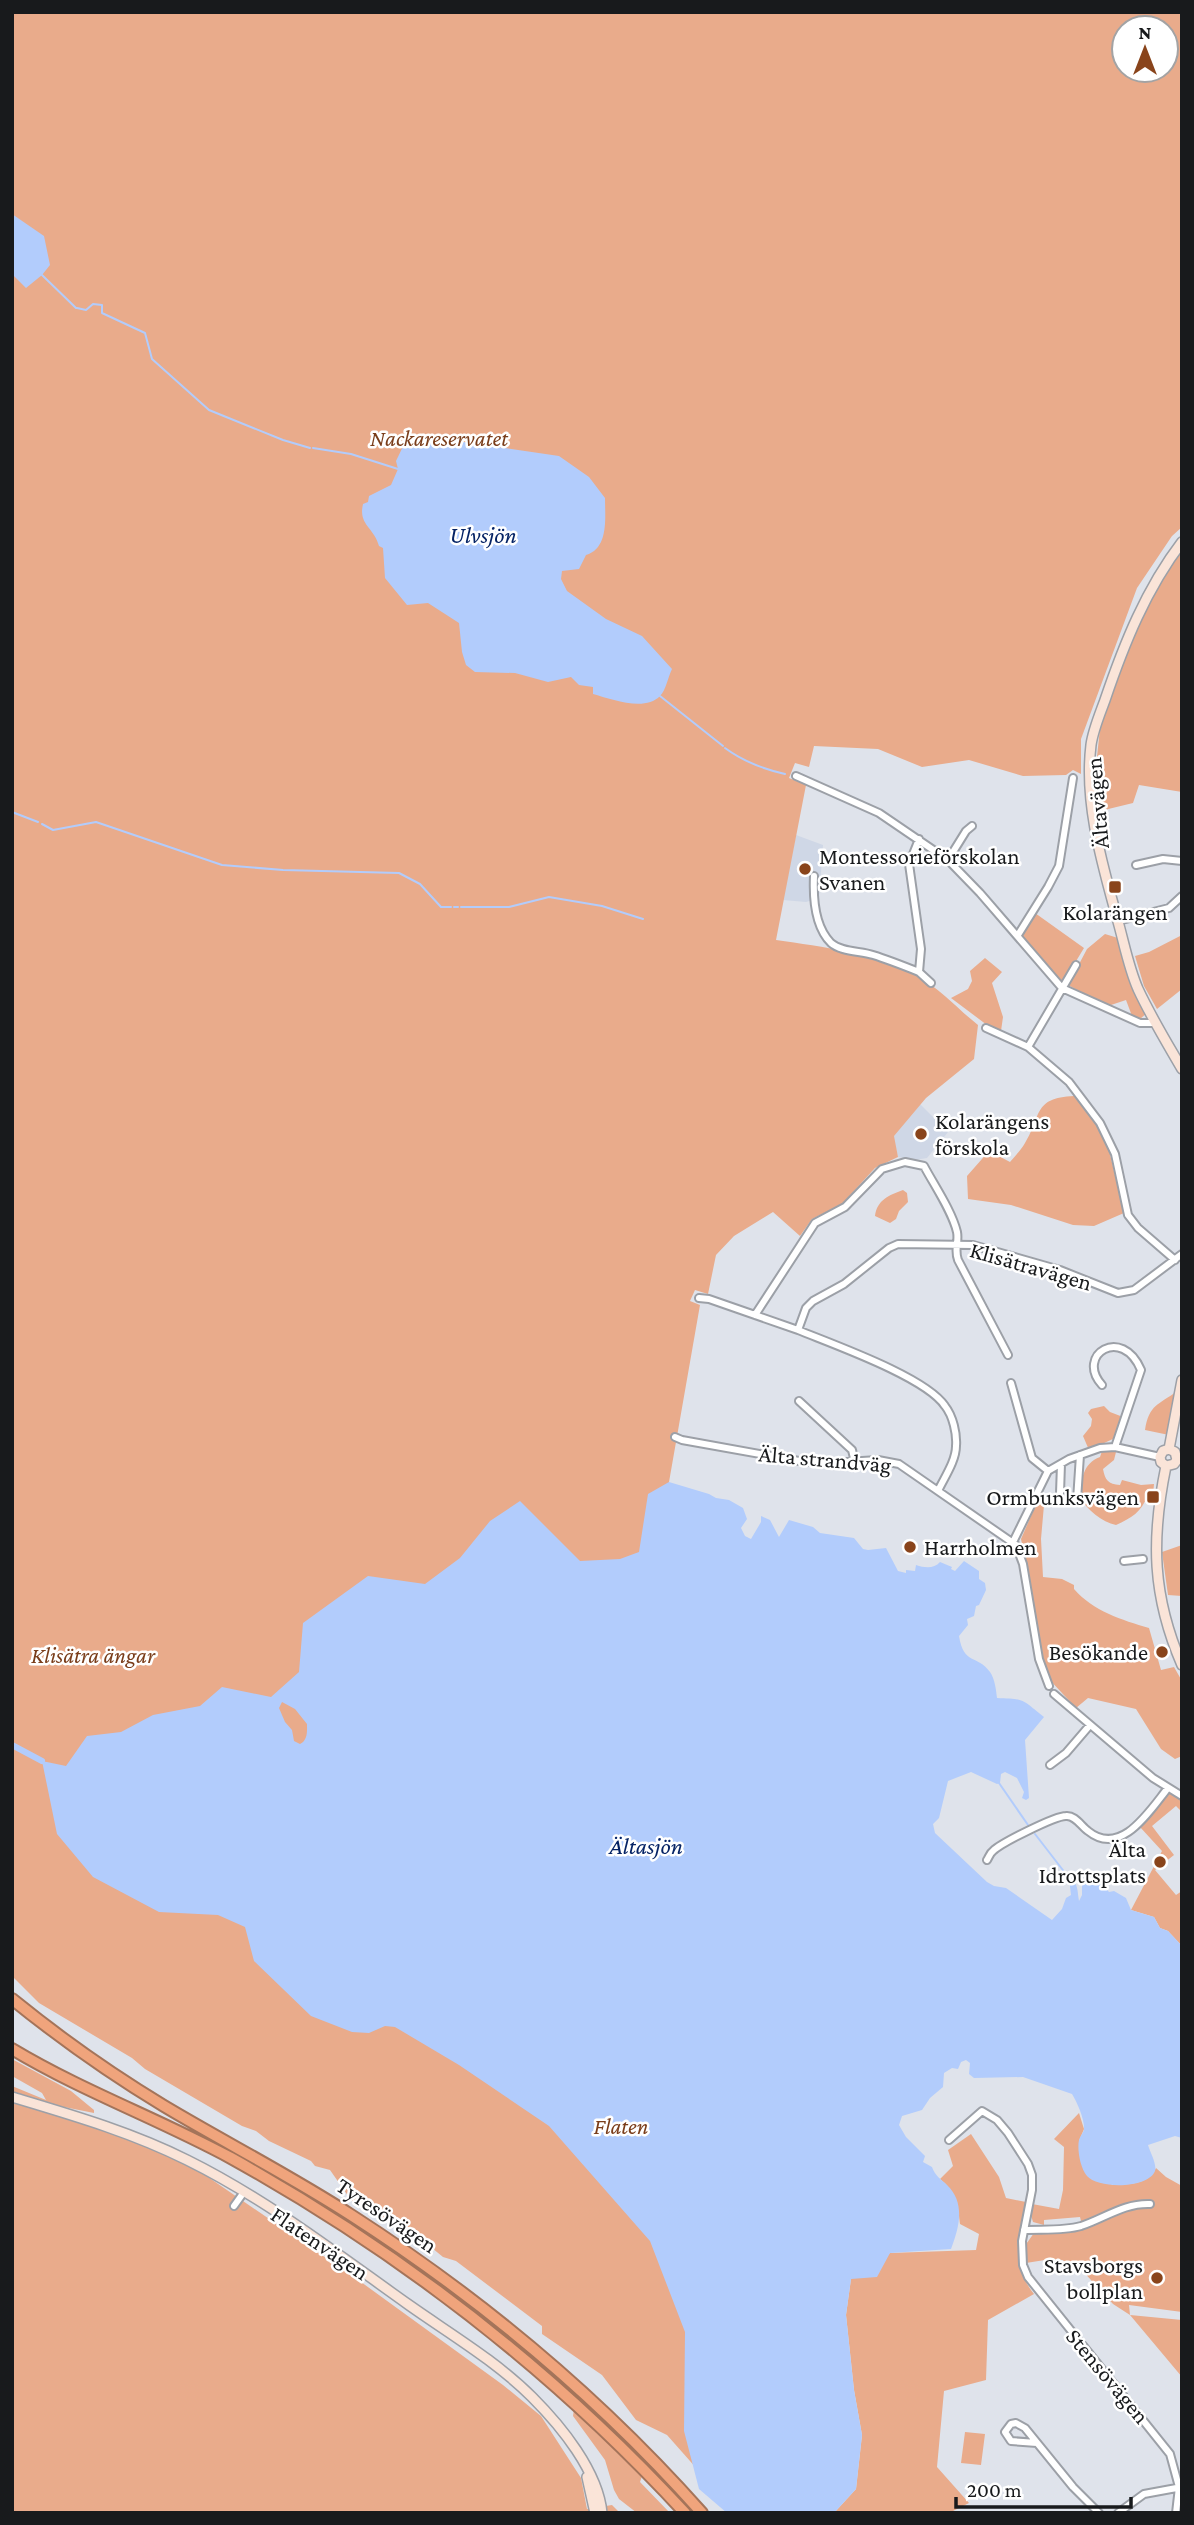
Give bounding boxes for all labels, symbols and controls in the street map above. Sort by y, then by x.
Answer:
north arrow [1110,14,1180,84]
text: N [1139,22,1152,43]
park label: Nackareservatet [370,425,509,451]
water label: Ulvsjön [449,521,517,549]
street label: Ältavägen [1080,756,1114,850]
place label: Montessorieförskolan Svanen [819,843,1020,895]
marker: Montessorieförskolan Svanen [797,861,813,877]
marker: Kolarängen [1107,879,1123,895]
place label: Kolarängen [1062,899,1168,925]
place label: Kolarängens förskola [935,1108,1049,1160]
marker: Kolarängens förskola [913,1126,929,1142]
street label: Klisätravägen [967,1236,1095,1296]
street label: Älta strandväg [757,1440,893,1478]
place label: Ormbunksvägen [986,1484,1139,1510]
marker: Ormbunksvägen [1145,1489,1161,1505]
place label: Harrholmen [924,1534,1037,1560]
marker: Harrholmen [902,1539,918,1555]
place label: Besökande [1049,1639,1148,1665]
park label: Klisätra ängar [31,1642,156,1668]
marker: Besökande [1154,1644,1170,1660]
water label: Ältasjön [608,1832,683,1860]
place label: Älta Idrottsplats [1039,1836,1146,1888]
marker: Älta Idrottsplats [1152,1854,1168,1870]
park label: Flaten [594,2113,648,2139]
street label: Tyresövägen [332,2172,442,2258]
street label: Flatenvägen [266,2201,374,2285]
place label: Stavsborgs bollplan [1044,2252,1143,2304]
marker: Stavsborgs bollplan [1149,2270,1165,2286]
street label: Stensövägen [1061,2323,1155,2429]
scale bar [956,2466,1131,2510]
text: 200 m [967,2478,1022,2502]

